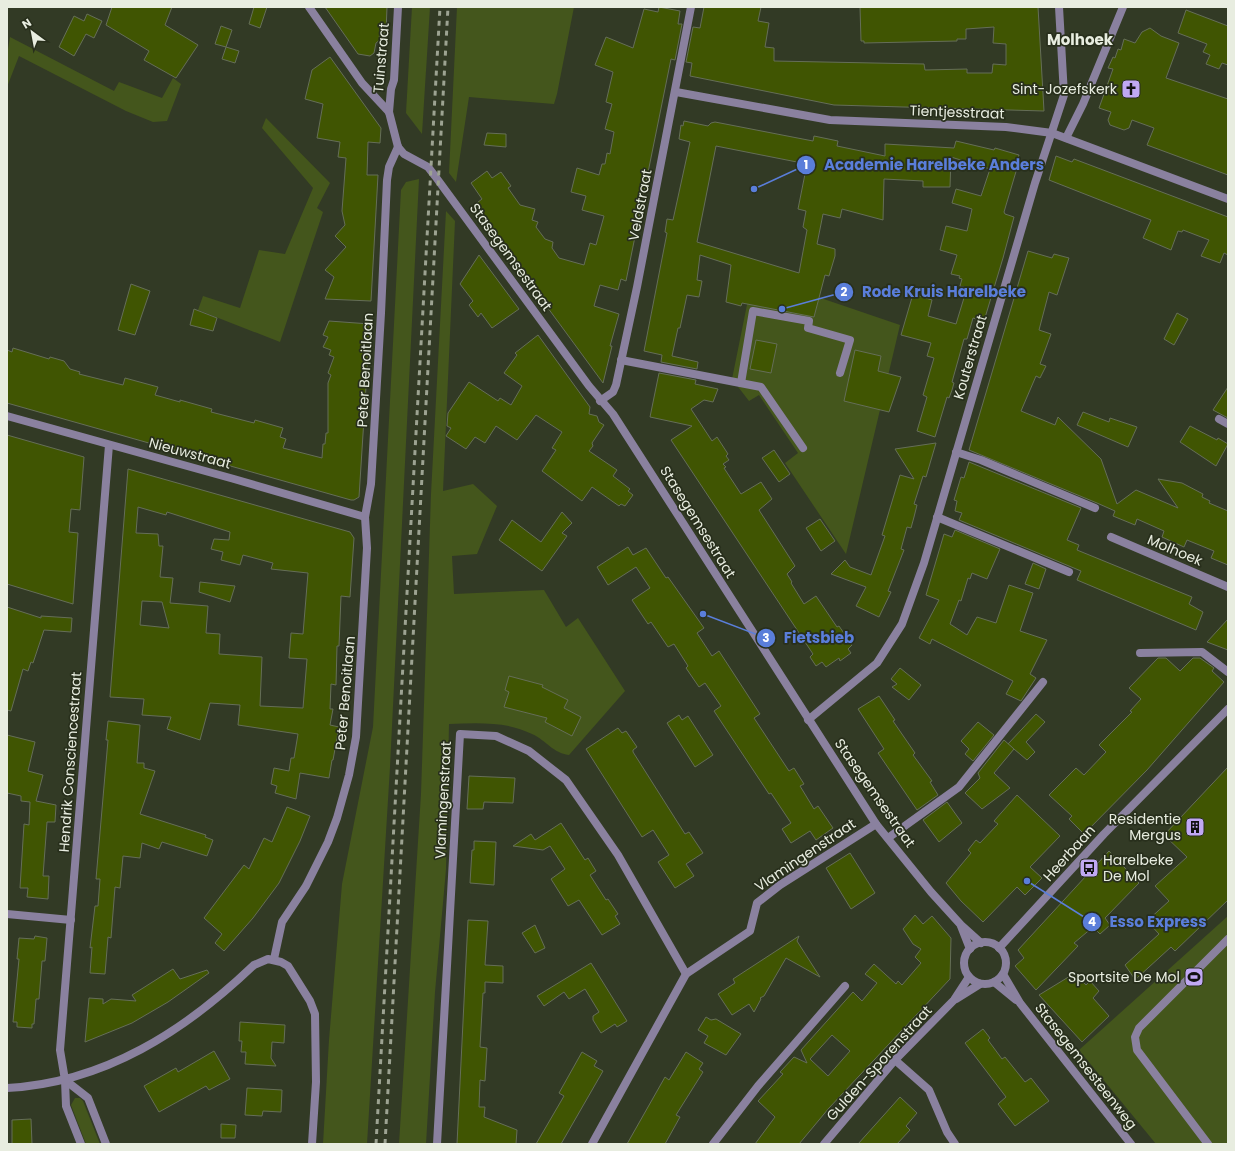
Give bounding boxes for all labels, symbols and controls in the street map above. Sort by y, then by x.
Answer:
north arrow [12,12,52,52]
text: N [19,15,34,32]
street label: Tuinstraat [368,22,394,94]
district label: Molhoek [1047,29,1114,50]
church icon: Sint-Jozefskerk [1120,78,1142,100]
place label: Sint-Jozefskerk [1012,79,1118,99]
street label: Tientjesstraat [909,100,1005,124]
callout: Academie Harelbeke Anders [796,151,1052,178]
text: Academie Harelbeke Anders [824,154,1044,175]
text: 1 [804,156,808,173]
street label: Veldstraat [623,167,657,243]
street label: Stasegemsestraat [465,199,557,315]
callout: Rode Kruis Harelbeke [834,279,1034,306]
text: Rode Kruis Harelbeke [862,281,1026,302]
text: 2 [841,283,848,300]
street label: Peter Benoitlaan [352,312,378,428]
street label: Kouterstraat [948,312,992,402]
street label: Nieuwstraat [147,432,233,474]
street label: Stasegemsestraat [655,462,741,582]
street label: Molhoek [1144,529,1206,571]
callout: Fietsbieb [756,624,862,651]
text: Fietsbieb [784,627,854,648]
text: 3 [762,629,770,646]
street label: Peter Benoitlaan [330,635,360,751]
street label: Hendrik Consciencestraat [54,671,86,853]
street label: Stasegemsestraat [830,734,920,852]
street label: Vlamingenstraat [430,741,456,859]
place label: Residentie Mergus [1109,809,1181,845]
street label: Vlamingenstraat [751,814,859,896]
building icon: Residentie Mergus [1184,816,1206,838]
street label: Heerbaan [1038,820,1100,886]
place label: Harelbeke De Mol [1103,850,1174,886]
bus stop icon: Harelbeke De Mol [1078,857,1100,879]
callout: Esso Express [1082,908,1215,935]
text: Esso Express [1109,911,1207,932]
text: 4 [1088,913,1096,930]
sports icon: Sportsite De Mol [1183,966,1205,988]
place label: Sportsite De Mol [1068,967,1180,987]
street label: Stasegemsesteenweg [1030,999,1142,1133]
street label: Gulden-Sporenstraat [822,1001,936,1125]

